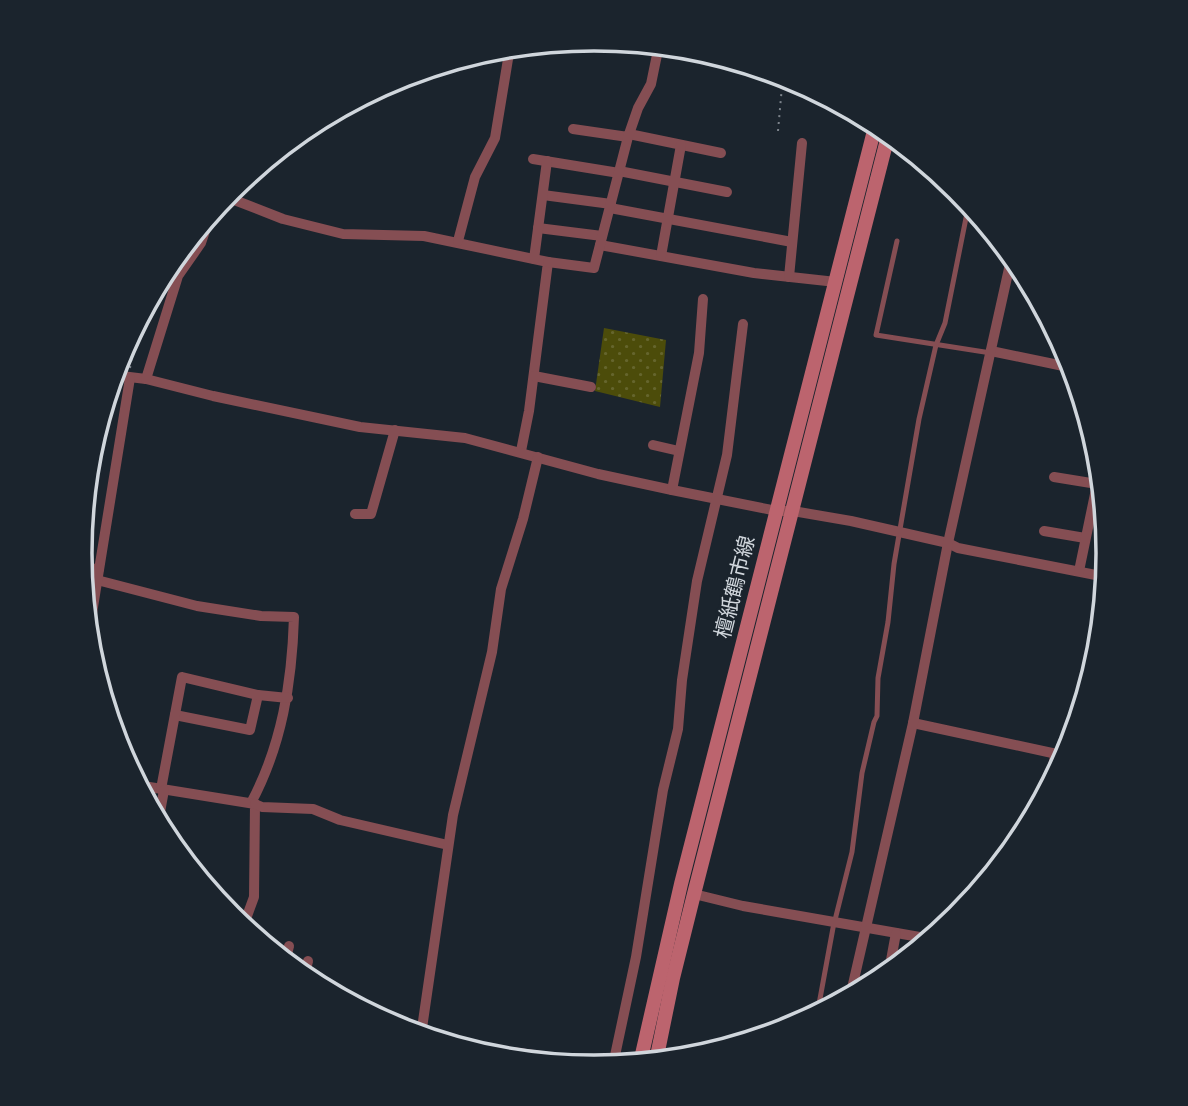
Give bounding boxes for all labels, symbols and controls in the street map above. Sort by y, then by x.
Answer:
street label: 檀紙鶴市線 [708,532,760,641]

